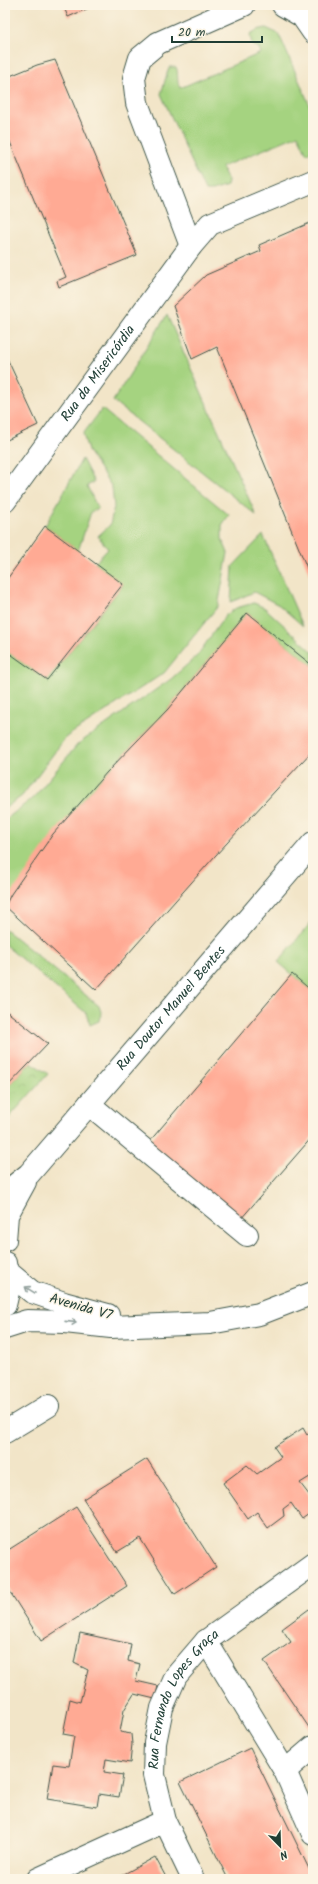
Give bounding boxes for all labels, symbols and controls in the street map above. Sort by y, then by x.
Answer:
scale bar [172,18,262,44]
text: 20 m [178,23,206,42]
street label: Rua da Misericórdia [55,320,141,426]
street label: Rua Doutor Manuel Bentes [111,941,231,1076]
one-way arrow [25,1286,36,1294]
street label: Avenida V7 [47,1288,116,1327]
one-way arrow [64,1319,77,1326]
street label: Rua Fernando Lopes Graça [143,1624,224,1770]
north arrow [260,1826,300,1866]
text: N [277,1845,290,1864]

